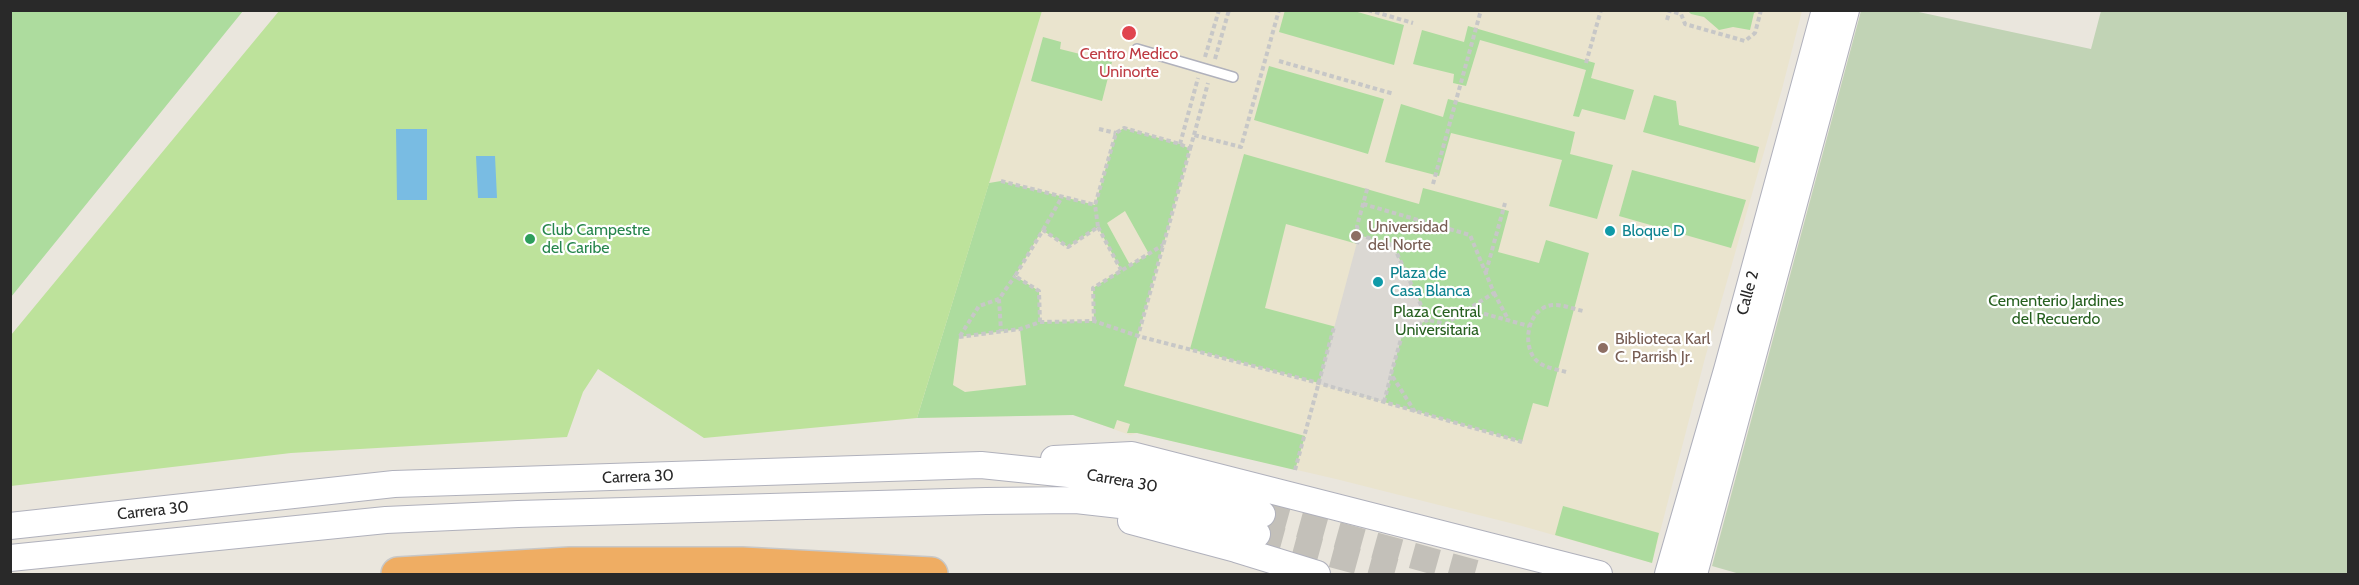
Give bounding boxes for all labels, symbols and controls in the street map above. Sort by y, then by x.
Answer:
marker: Centro Medico Uninorte [1120,24,1138,42]
place label: Centro Medico Uninorte [1080,44,1178,82]
place label: Universidad del Norte [1368,217,1448,255]
place label: Club Campestre del Caribe [542,220,650,258]
place label: Bloque D [1622,221,1685,241]
marker: Bloque D [1603,224,1617,238]
marker: Universidad del Norte [1349,229,1363,243]
marker: Club Campestre del Caribe [523,232,537,246]
place label: Plaza de Casa Blanca [1390,263,1470,301]
street label: Calle 2 [1733,269,1763,317]
marker: Plaza de Casa Blanca [1371,275,1385,289]
park label: Cementerio Jardines del Recuerdo [1988,291,2124,329]
park label: Plaza Central Universitaria [1393,302,1481,340]
place label: Biblioteca Karl C. Parrish Jr. [1615,329,1710,367]
marker: Biblioteca Karl C. Parrish Jr. [1596,341,1610,355]
street label: Carrera 30 [1085,465,1159,497]
street label: Carrera 30 [602,466,674,488]
street label: Carrera 30 [116,498,190,524]

